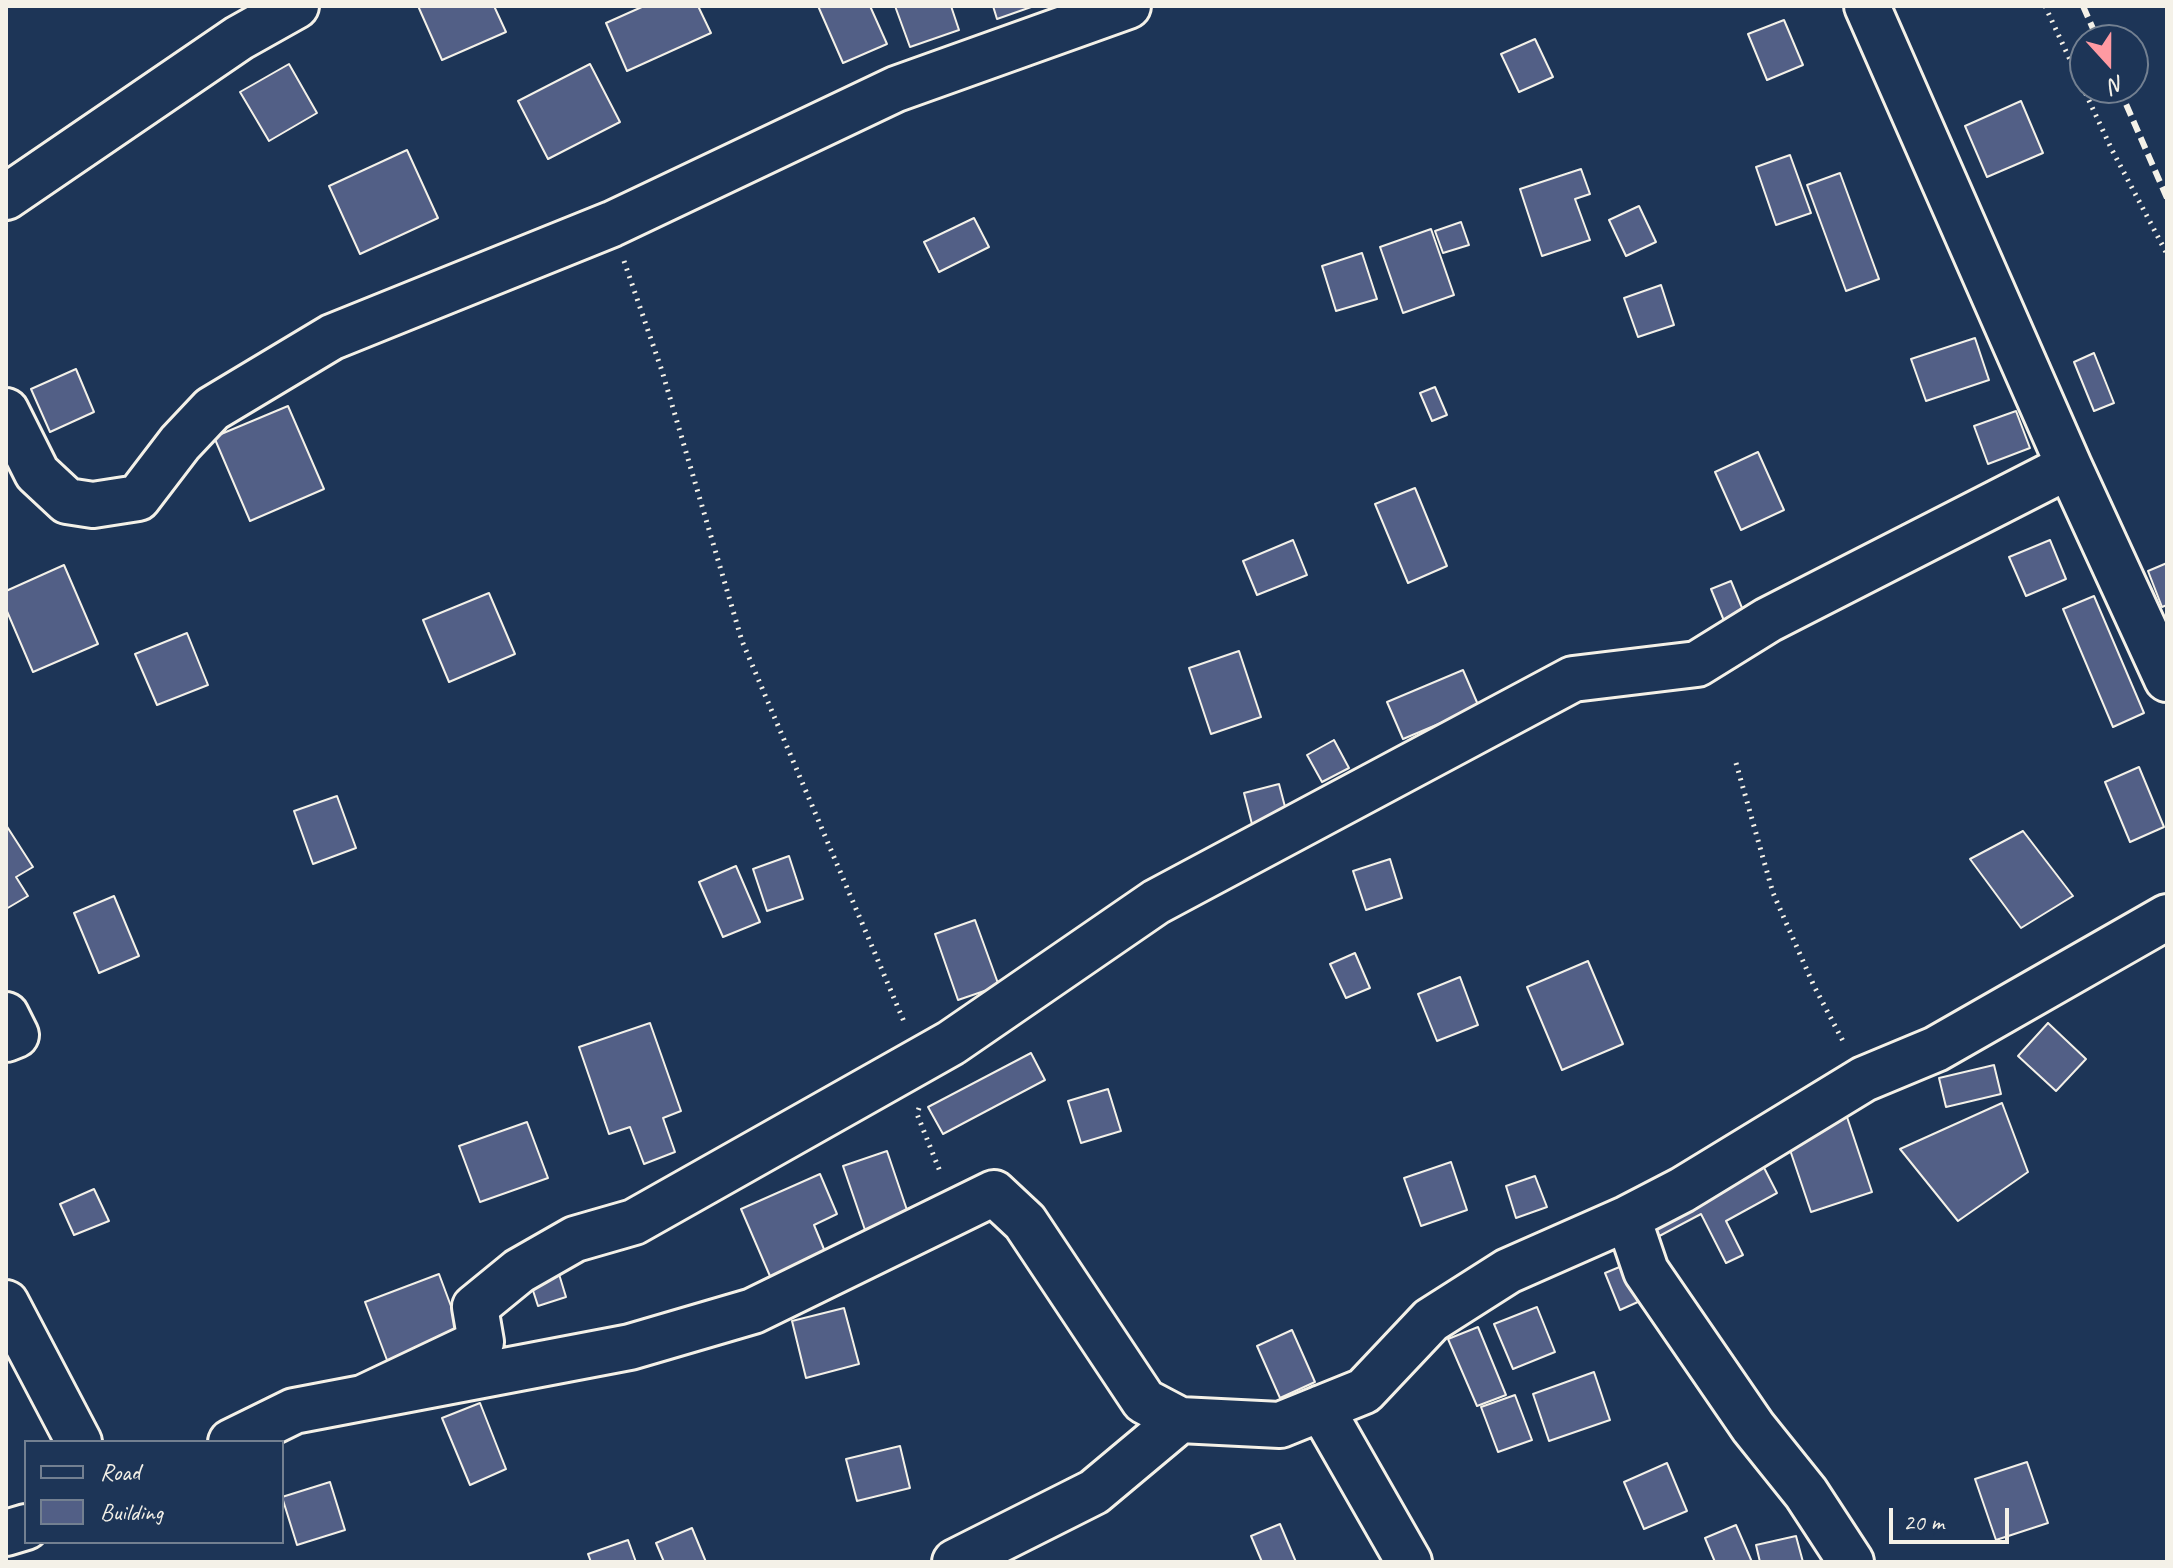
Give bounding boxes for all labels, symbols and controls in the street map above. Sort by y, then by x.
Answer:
north arrow [2069,24,2149,104]
text: N [2106,69,2128,100]
legend [24,1440,284,1544]
text: Road [100,1457,140,1487]
scale bar [1893,1492,2013,1542]
text: Building [100,1497,163,1527]
text: 20 m [1903,1507,1944,1537]

